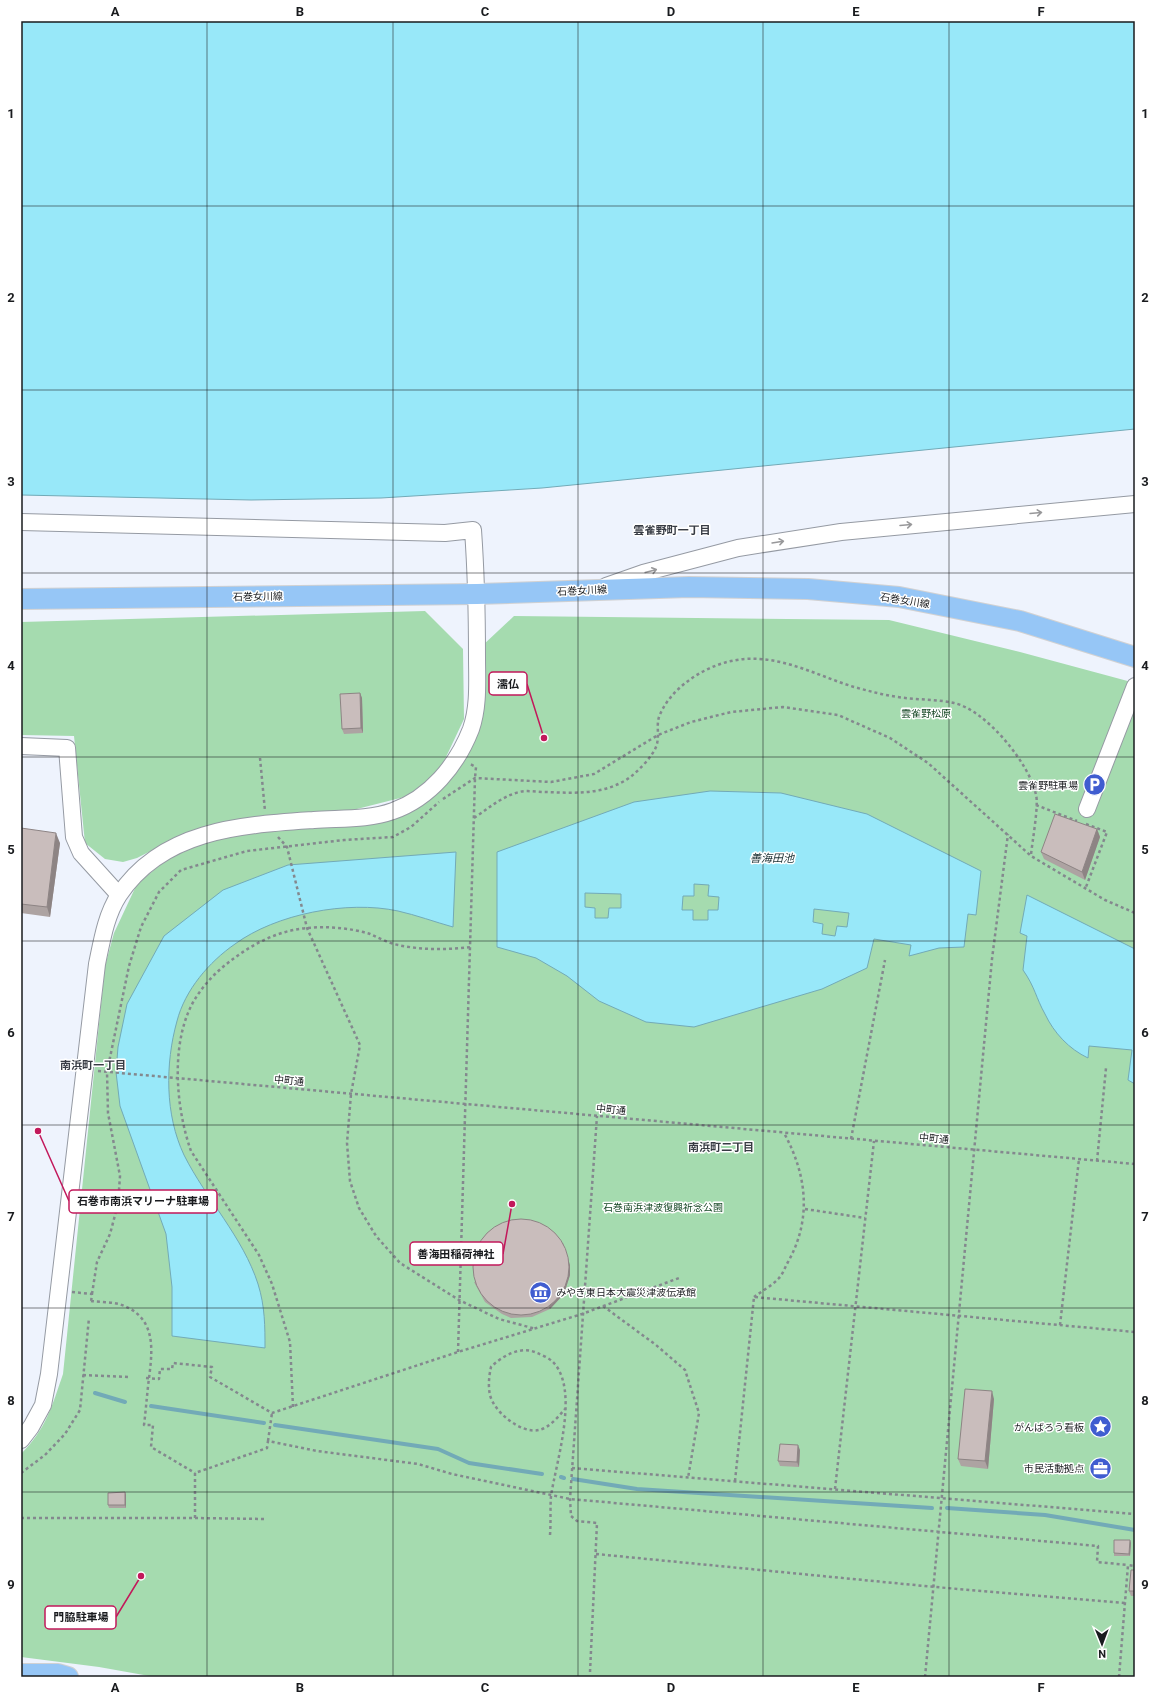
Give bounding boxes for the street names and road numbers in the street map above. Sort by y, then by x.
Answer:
street label: 石巻女川線 [557,584,607,597]
street label: 石巻女川線 [233,591,283,602]
street label: 石巻女川線 [879,591,930,610]
street label: 中町通 [274,1074,304,1087]
street label: 中町通 [596,1103,626,1116]
street label: 中町通 [919,1132,949,1145]

